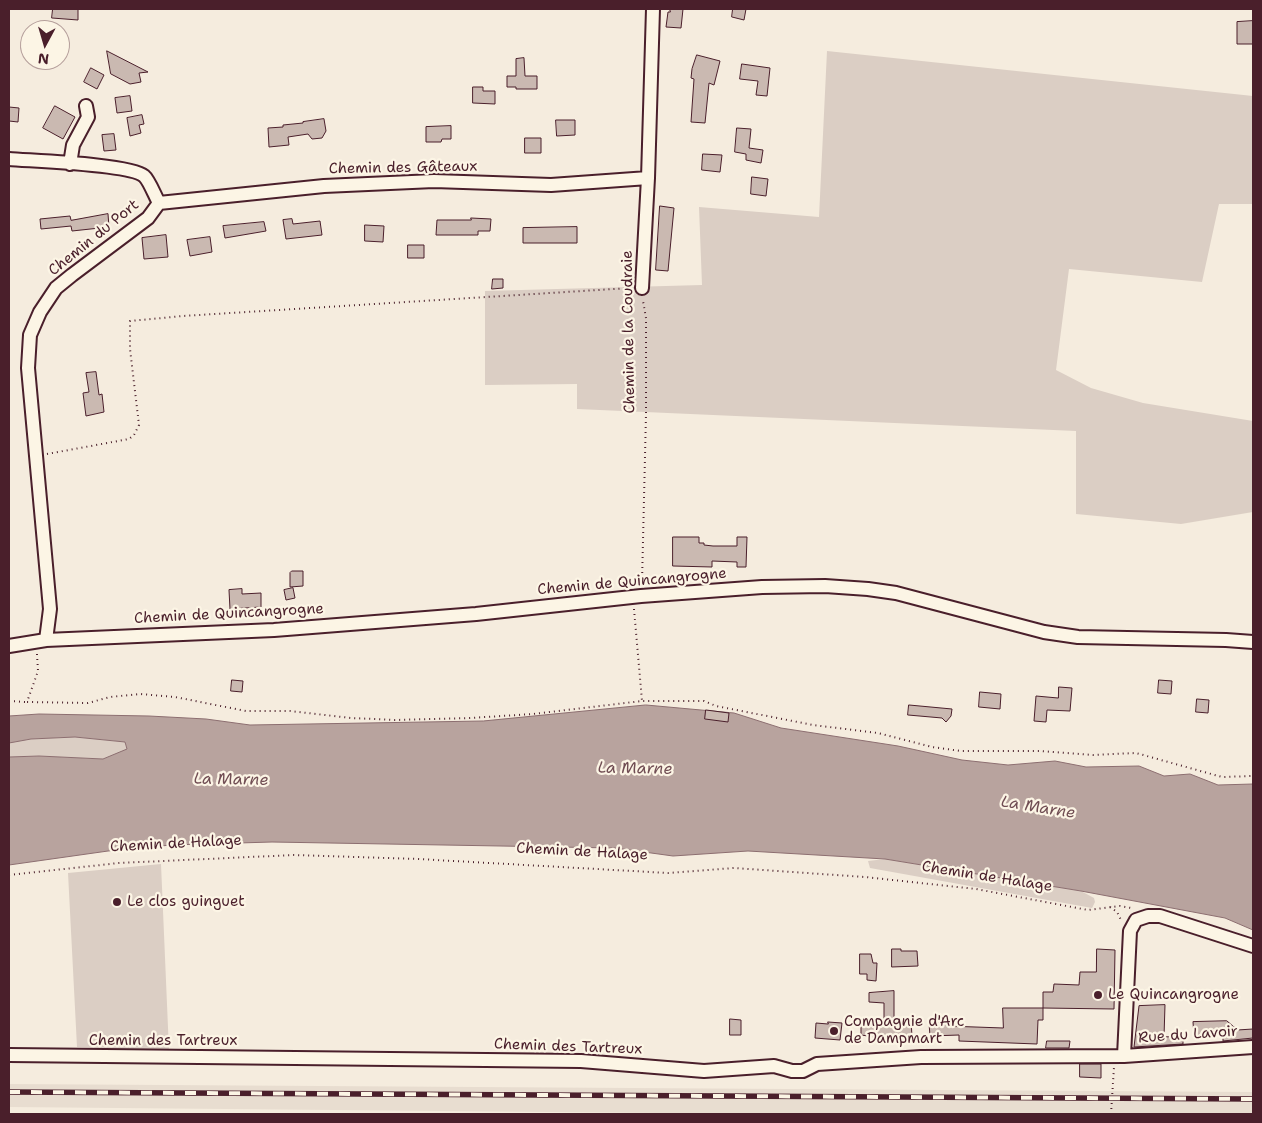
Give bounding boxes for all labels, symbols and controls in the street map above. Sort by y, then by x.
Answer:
north arrow [20,20,70,70]
text: N [37,49,50,68]
street label: Chemin des Gâteaux [329,158,477,178]
street label: Chemin du Port [45,196,143,280]
street label: Chemin de la Coudraie [619,250,639,414]
street label: Chemin de Quincangrogne [537,565,727,599]
street label: Chemin de Quincangrogne [134,600,324,628]
water label: La Marne [597,759,673,779]
water label: La Marne [193,770,269,790]
water label: La Marne [999,793,1077,823]
street label: Chemin de Halage [110,832,242,856]
street label: Chemin de Halage [516,840,648,864]
street label: Chemin de Halage [920,858,1054,896]
place label: Le clos guinguet [127,893,245,911]
marker: Le clos guinguet [111,896,123,908]
place label: Le Quincangrogne [1108,986,1239,1004]
marker: Le Quincangrogne [1092,989,1104,1001]
place label: Compagnie d'Arc de Dampmart [844,1013,964,1048]
street label: Rue du Lavoir [1138,1023,1238,1047]
marker: Compagnie d'Arc de Dampmart [828,1025,840,1037]
street label: Chemin des Tartreux [89,1032,237,1050]
street label: Chemin des Tartreux [493,1035,643,1059]

